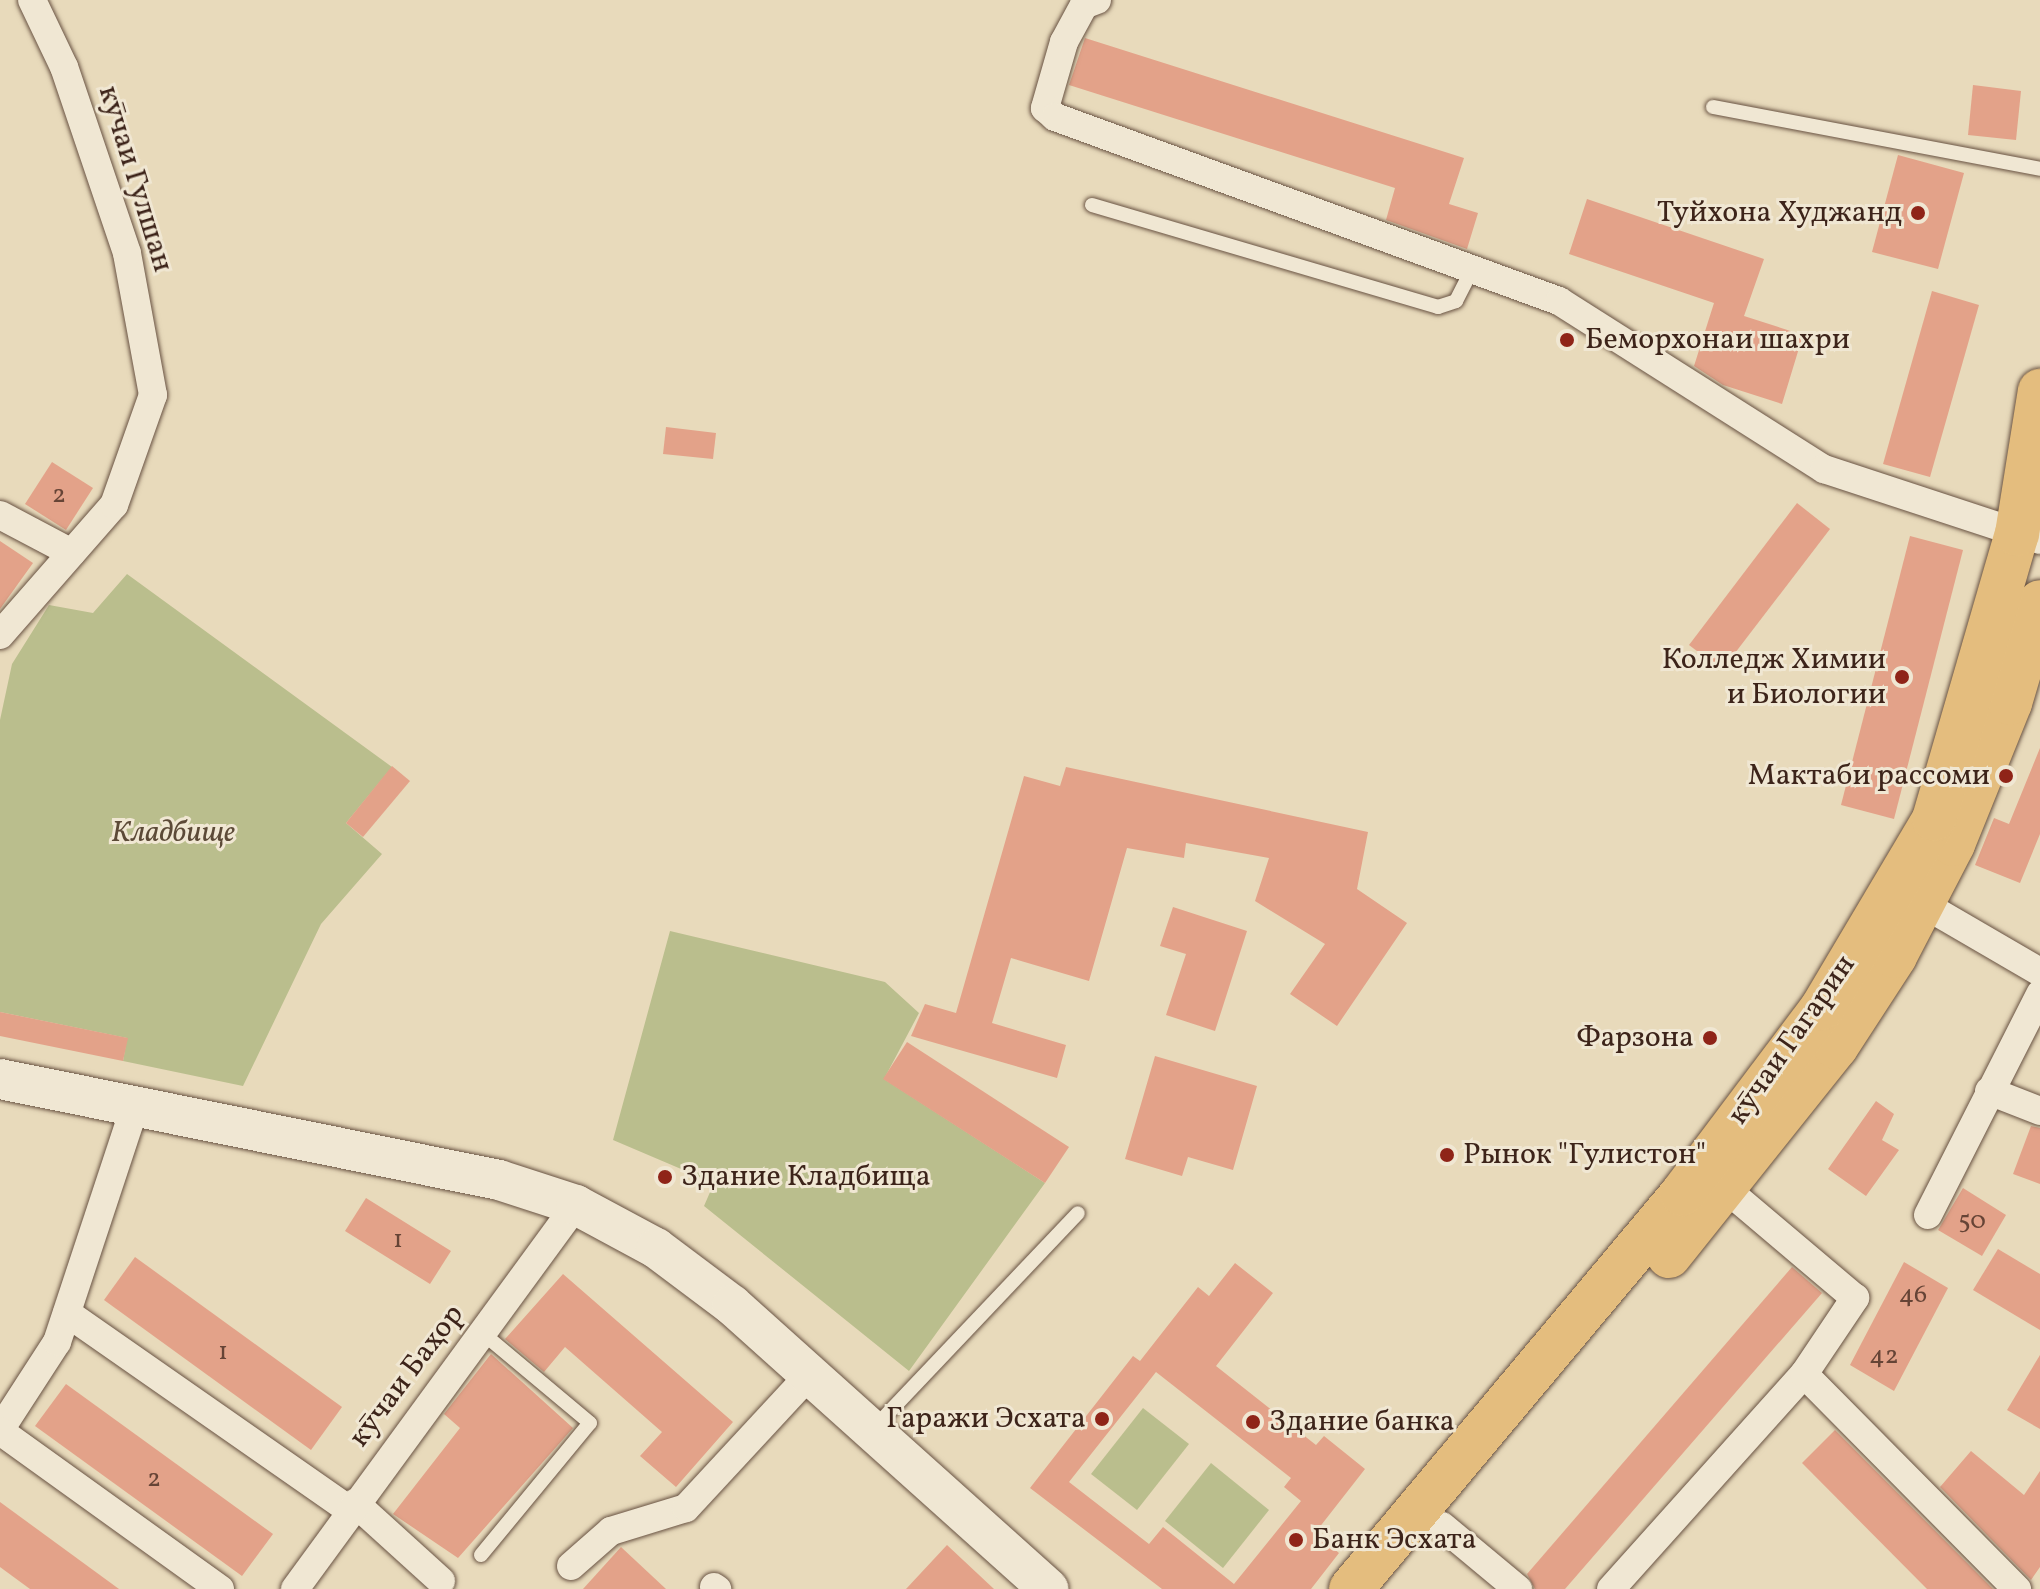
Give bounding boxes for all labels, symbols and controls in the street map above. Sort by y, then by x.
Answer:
street label: кӯчаи Гулшан [90,82,180,276]
place label: Туйхона Худжанд [1657,195,1902,231]
marker: Туйхона Худжанд [1909,204,1927,222]
place label: Беморхонаи шахри [1585,322,1850,358]
marker: Беморхонаи шахри [1556,329,1578,351]
house number: 2 [52,480,66,512]
place label: Колледж Химии и Биологии [1662,642,1886,712]
marker: Колледж Химии и Биологии [1893,668,1911,686]
place label: Мактаби рассоми [1748,758,1990,794]
marker: Мактаби рассоми [1997,767,2015,785]
park label: Кладбище [111,815,235,851]
street label: кӯчаи Гагарин [1720,948,1864,1132]
place label: Фарзона [1576,1020,1694,1056]
marker: Фарзона [1701,1029,1719,1047]
place label: Рынок "Гулистон" [1463,1137,1706,1173]
marker: Рынок "Гулистон" [1438,1146,1456,1164]
place label: Здание Кладбища [681,1159,931,1195]
marker: Здание Кладбища [656,1168,674,1186]
house number: 50 [1958,1206,1986,1238]
house number: 1 [393,1225,403,1257]
house number: 46 [1899,1280,1927,1312]
street label: кӯчаи Баҳор [342,1298,472,1454]
house number: 1 [218,1337,228,1369]
house number: 42 [1869,1341,1899,1373]
place label: Гаражи Эсхата [886,1401,1086,1437]
place label: Здание банка [1269,1404,1455,1440]
marker: Гаражи Эсхата [1093,1410,1111,1428]
marker: Здание банка [1244,1413,1262,1431]
house number: 2 [147,1464,161,1496]
place label: Банк Эсхата [1312,1522,1477,1558]
marker: Банк Эсхата [1287,1531,1305,1549]

